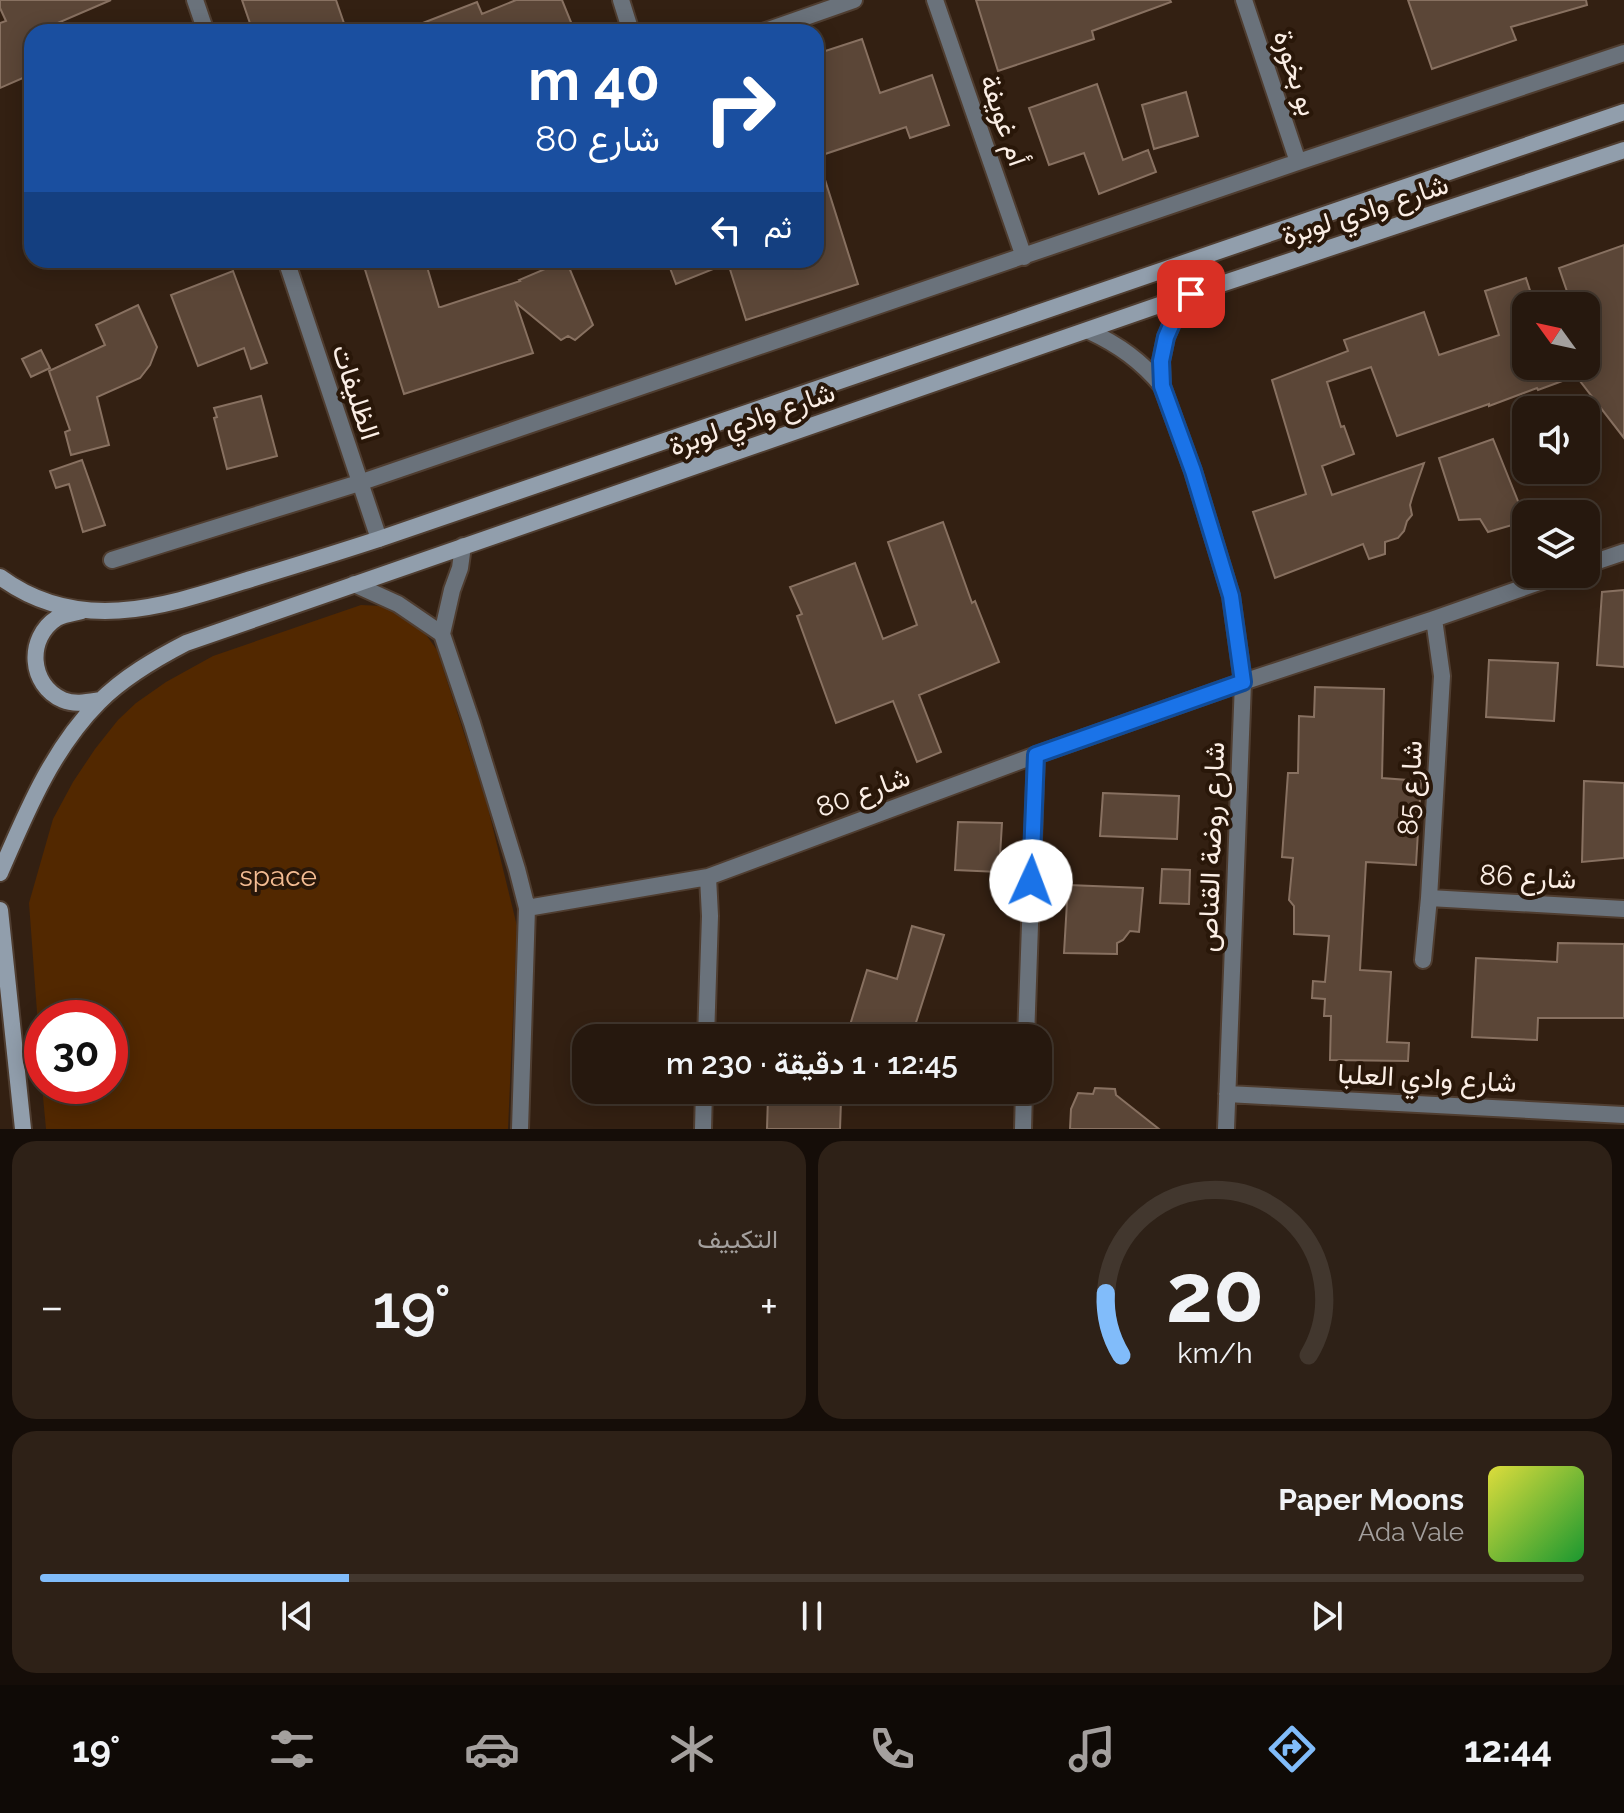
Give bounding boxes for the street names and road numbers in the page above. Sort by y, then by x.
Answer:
street label: بو بخورة [1266,26,1325,120]
street label: أم غويفة [971,70,1035,171]
street label: شارع وادي لوبرة [1278,168,1454,258]
street label: الظليفات [325,340,387,444]
street label: شارع وادي لوبرة [665,375,841,468]
street label: شارع 85 [1391,740,1431,837]
street label: شارع روضة القناص [1191,741,1233,953]
street label: شارع 80 [812,760,915,826]
street label: شارع 86 [1479,858,1577,898]
street label: شارع وادي العلبا [1336,1057,1517,1105]

